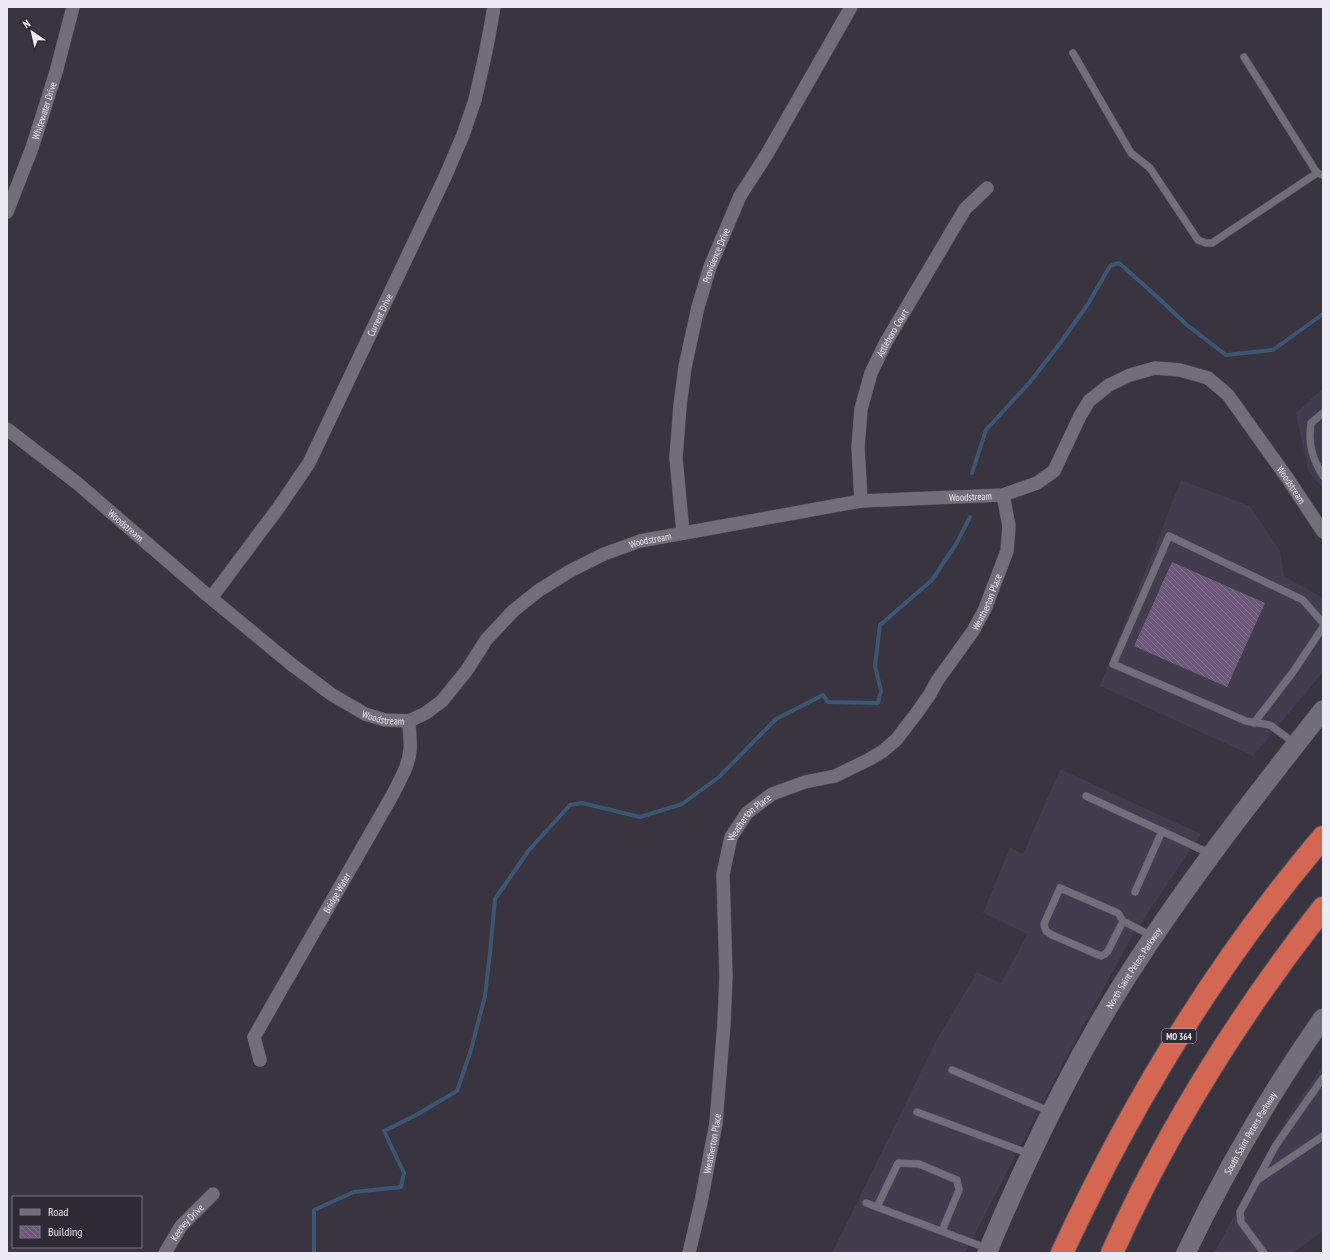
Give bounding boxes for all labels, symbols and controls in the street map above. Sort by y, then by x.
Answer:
north arrow [12,12,52,52]
text: N [20,16,33,31]
street label: Whitewater Drive [29,80,59,141]
street label: Providence Drive [699,226,732,284]
street label: Current Drive [364,291,395,338]
street label: Attleboro Court [873,306,911,359]
street label: Woodstream [1274,463,1309,506]
street label: Woodstream [949,489,992,504]
street label: Woodstream [105,506,146,544]
street label: Woodstream [627,529,672,551]
street label: Weatherton Place [968,572,1004,632]
street label: Woodstream [361,707,405,727]
street label: Weatherton Place [724,791,774,842]
street label: Bridge Water [320,870,353,915]
street label: North Saint Peters Parkway [1103,925,1164,1011]
road number: MO 364 [1162,1029,1196,1043]
street label: South Saint Peters Parkway [1221,1089,1279,1177]
street label: Weatherton Place [700,1113,723,1174]
legend [12,1196,142,1248]
street label: Keeney Drive [167,1201,206,1243]
text: Road [48,1204,68,1219]
text: Building [48,1224,83,1239]

